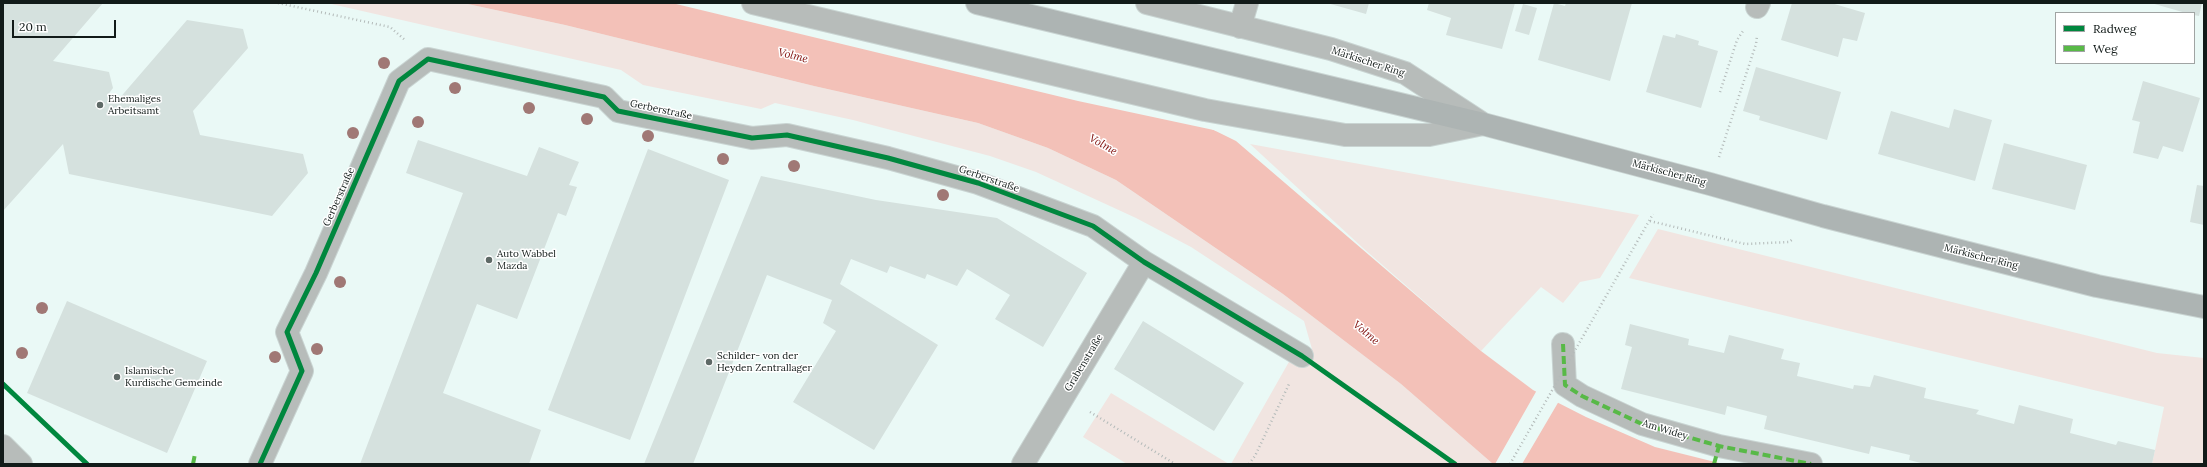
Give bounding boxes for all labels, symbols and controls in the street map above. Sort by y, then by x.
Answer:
scale bar [14,12,118,38]
legend [2055,12,2195,64]
text: 20 m [19,19,47,34]
text: Radweg [2093,21,2136,36]
text: Weg [2093,41,2118,56]
street label: Märkischer Ring [1330,45,1406,79]
water label: Volme [777,46,809,66]
place label: Ehemaliges Arbeitsamt [108,93,161,116]
street label: Gerberstraße [629,98,693,122]
marker: Ehemaliges Arbeitsamt [95,100,105,110]
water label: Volme [1087,132,1119,158]
street label: Märkischer Ring [1631,157,1707,189]
street label: Gerberstraße [957,163,1021,195]
street label: Gerberstraße [321,166,357,228]
street label: Märkischer Ring [1943,242,2019,272]
place label: Auto Wabbel Mazda [497,248,556,272]
marker: Auto Wabbel Mazda [484,255,494,265]
water label: Volme [1350,318,1382,348]
street label: Grabenstraße [1062,332,1106,394]
place label: Schilder- von der Heyden Zentrallager [717,350,812,374]
marker: Schilder- von der Heyden Zentrallager [704,357,714,367]
place label: Islamische Kurdische Gemeinde [125,365,222,388]
marker: Islamische Kurdische Gemeinde [112,372,122,382]
street label: Am Widey [1641,417,1689,443]

